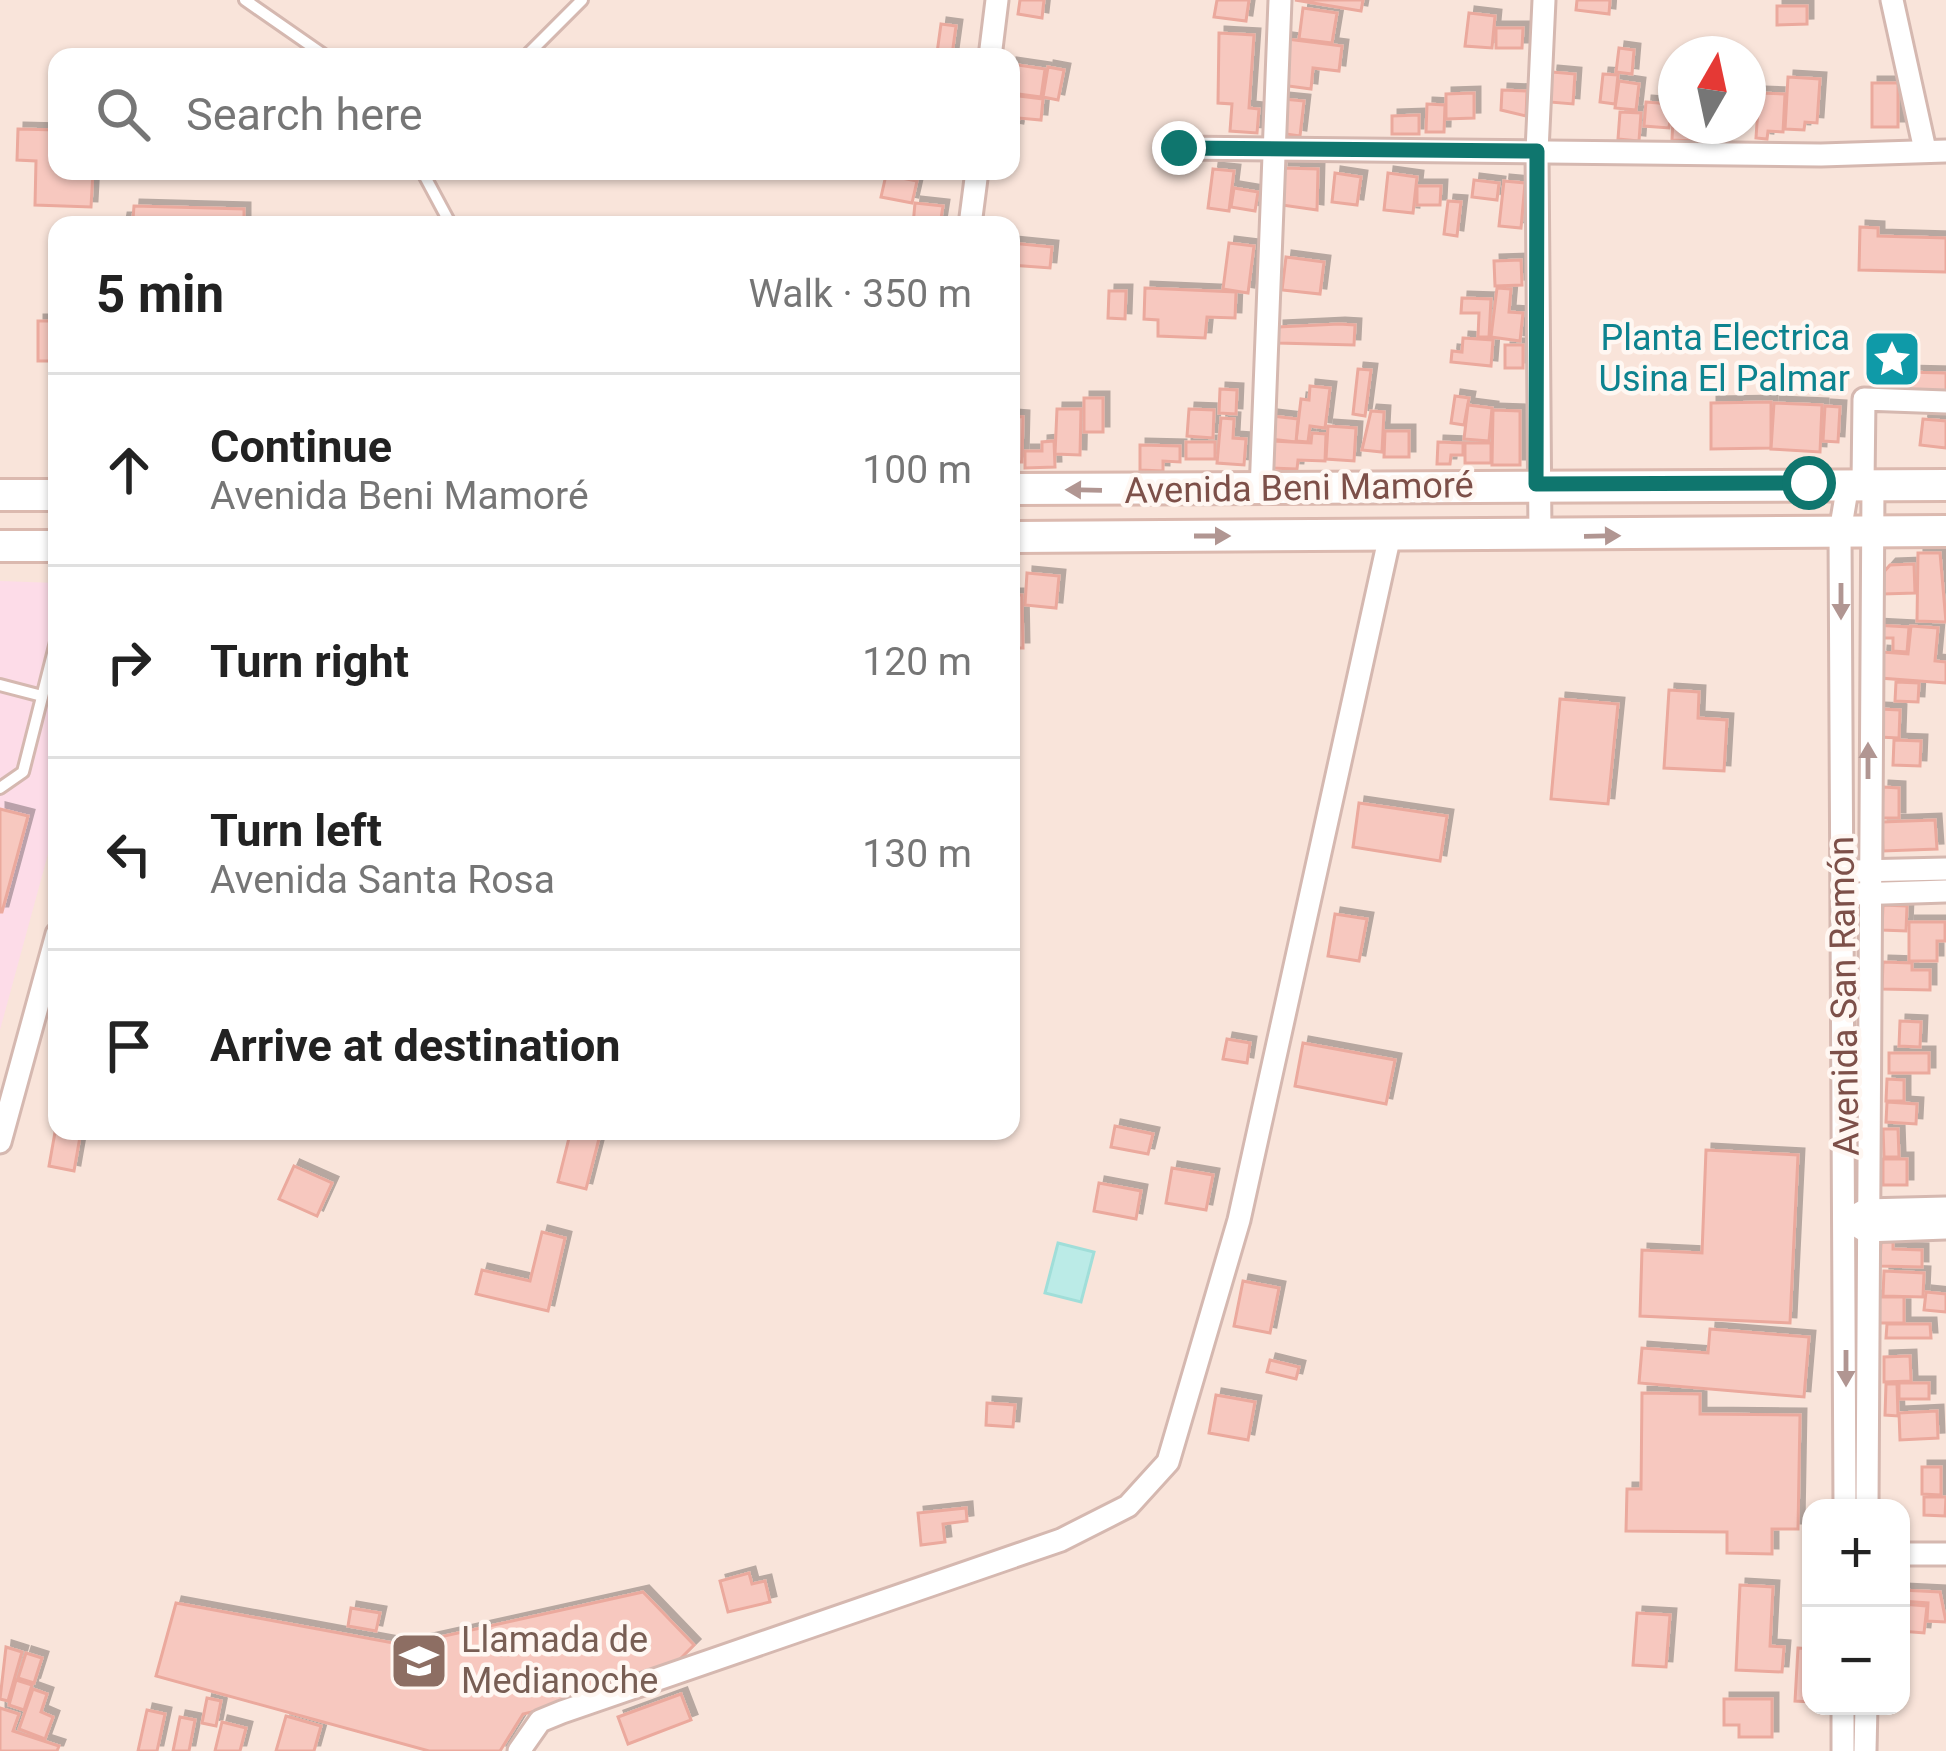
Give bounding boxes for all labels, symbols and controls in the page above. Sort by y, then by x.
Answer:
north arrow [1658,36,1766,144]
search box [48,48,1020,180]
icon: search [90,81,156,147]
text: Search here [186,88,423,141]
route end [1152,121,1206,175]
text: 5 min [96,265,224,324]
text: Walk · 350 m [748,271,972,317]
place label: Planta Electrica Usina El Palmar [1599,317,1850,400]
place icon: Planta Electrica Usina El Palmar [1861,328,1923,390]
text: Continue [210,420,392,473]
icon: ahead [96,437,162,503]
text: 100 m [862,447,972,493]
route start [1782,456,1836,510]
street label: Avenida Beni Mamoré [1124,464,1474,512]
text: Avenida Beni Mamoré [210,473,589,519]
one-way arrow [1064,480,1102,499]
one-way arrow [1194,526,1232,546]
one-way arrow [1584,527,1622,546]
one-way arrow [1831,583,1851,621]
icon: right [96,629,162,695]
text: Turn right [210,635,409,688]
text: 120 m [862,639,972,685]
one-way arrow [1858,741,1878,779]
text: Turn left [210,804,382,857]
icon: left [96,821,162,887]
text: 130 m [862,831,972,877]
street label: Avenida San Ramón [1820,836,1868,1156]
text: Avenida Santa Rosa [210,857,555,903]
icon: arrive [96,1013,162,1079]
text: Arrive at destination [210,1019,621,1072]
one-way arrow [1836,1350,1856,1388]
map controls [1802,1499,1910,1715]
button: + [1802,1499,1910,1607]
button: − [1802,1607,1910,1715]
place label: Llamada de Medianoche [461,1619,658,1702]
school or university icon: Llamada de Medianoche [388,1630,450,1692]

